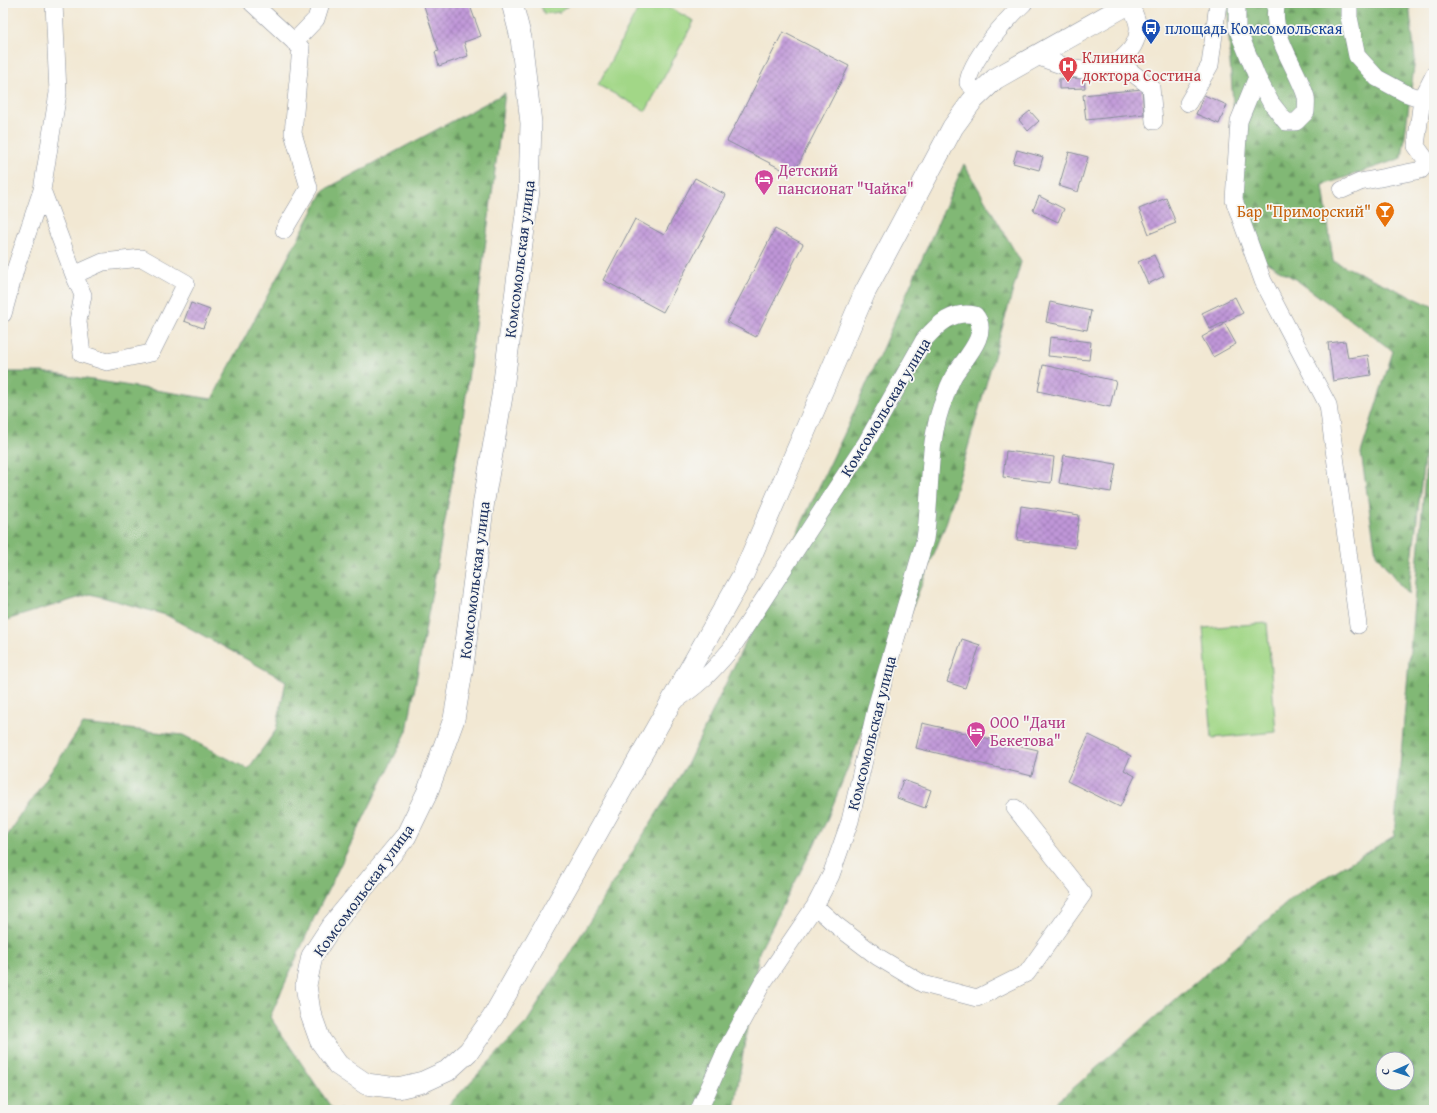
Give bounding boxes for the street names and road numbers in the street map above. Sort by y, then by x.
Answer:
street label: Комсомольская улица [497,178,541,339]
street label: Комсомольская улица [834,333,936,481]
street label: Комсомольская улица [452,499,496,660]
street label: Комсомольская улица [840,653,902,813]
street label: Комсомольская улица [307,819,420,961]

